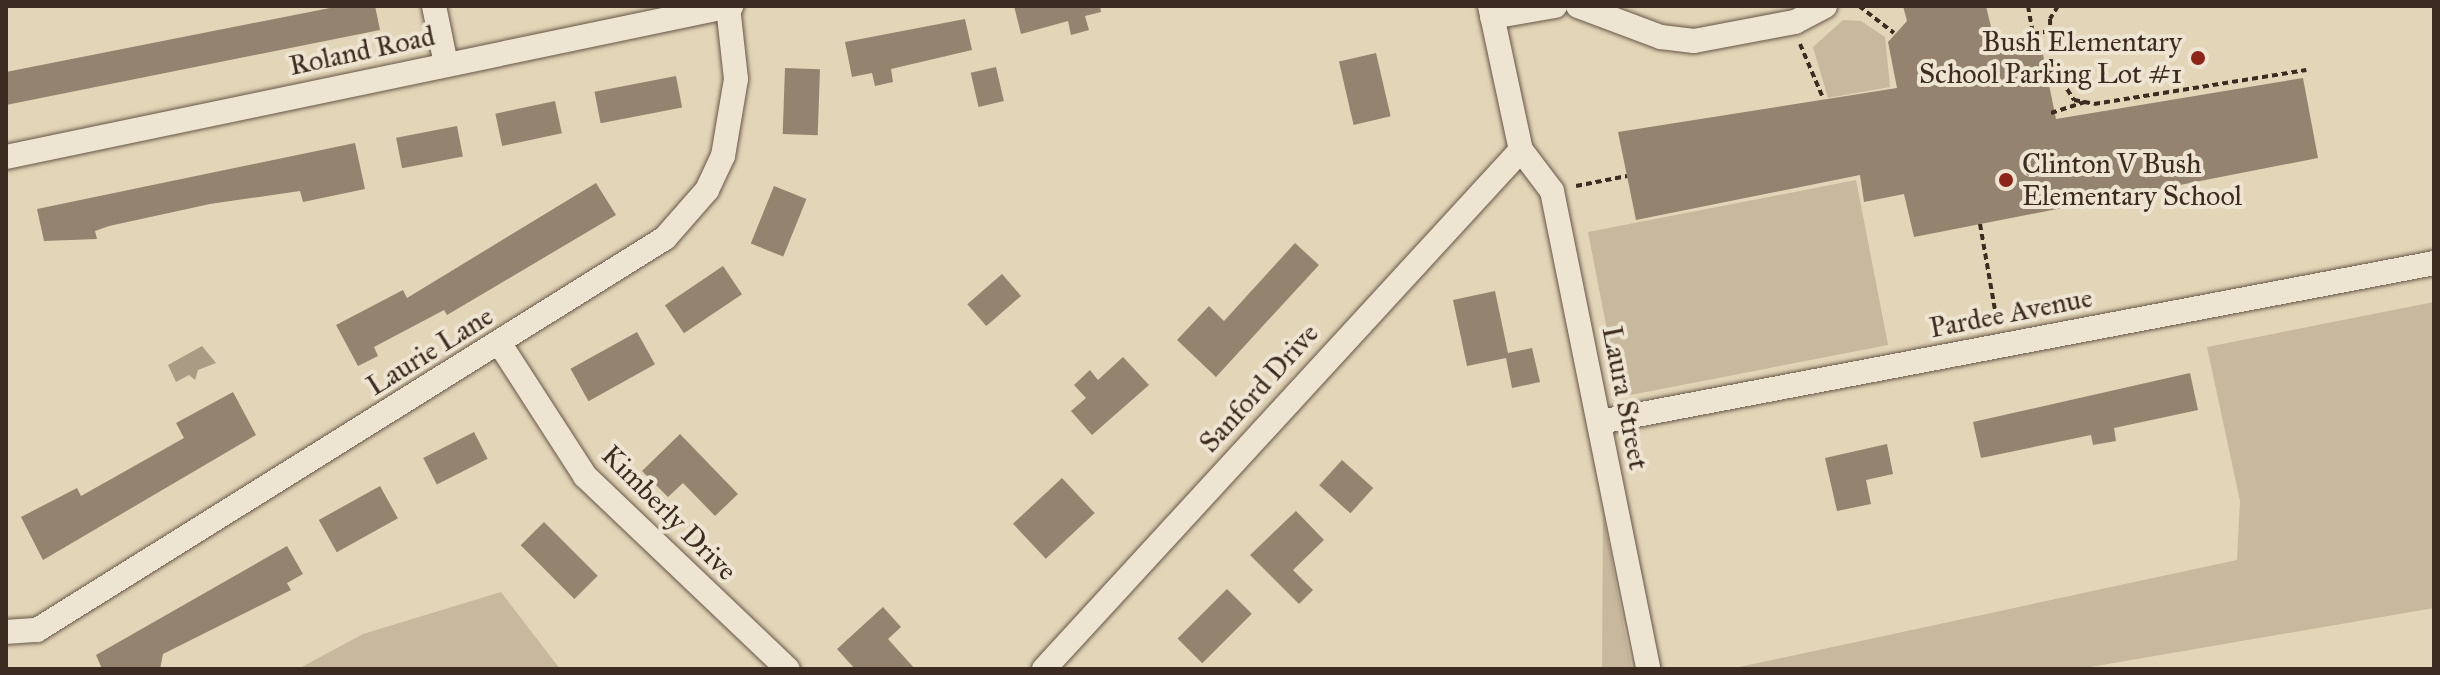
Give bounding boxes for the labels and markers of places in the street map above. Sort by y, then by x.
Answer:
place label: Bush Elementary School Parking Lot #1 [1919,25,2182,91]
marker: Bush Elementary School Parking Lot #1 [2189,49,2207,67]
place label: Clinton V Bush Elementary School [2022,147,2242,213]
marker: Clinton V Bush Elementary School [1997,171,2015,189]

